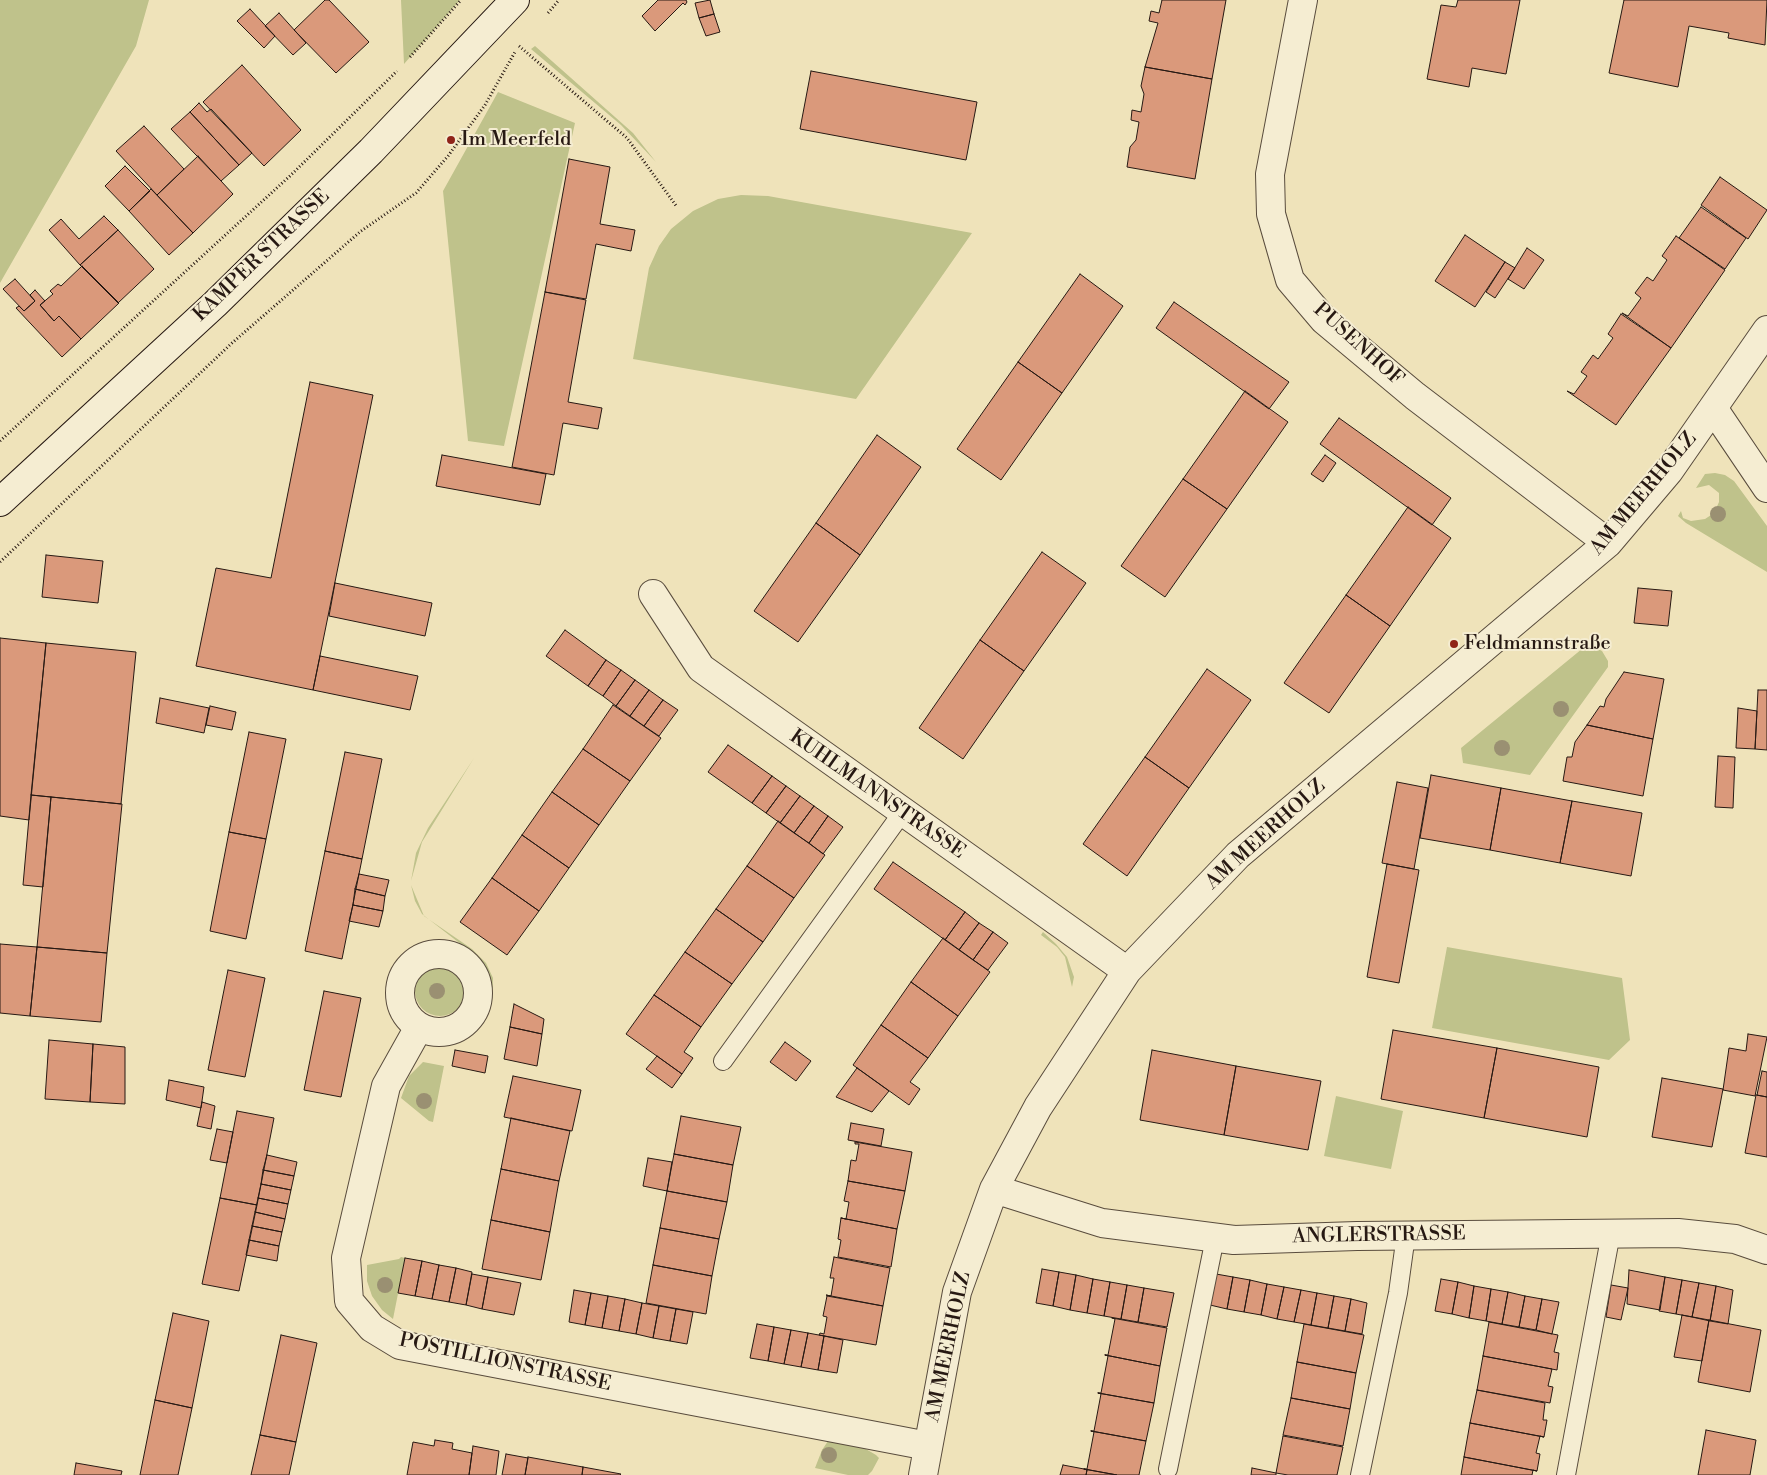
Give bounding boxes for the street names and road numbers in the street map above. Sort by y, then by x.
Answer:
street label: KAMPER STRASSE [189,185,335,327]
street label: PUSENHOF [1308,298,1408,392]
street label: AM MEERHOLZ [1586,428,1702,560]
street label: KUHLMANNSTRASSE [785,725,969,865]
street label: AM MEERHOLZ [1201,775,1331,895]
street label: ANGLERSTRASSE [1292,1222,1466,1250]
street label: AM MEERHOLZ [921,1270,977,1424]
street label: POSTILLIONSTRASSE [397,1329,613,1397]

